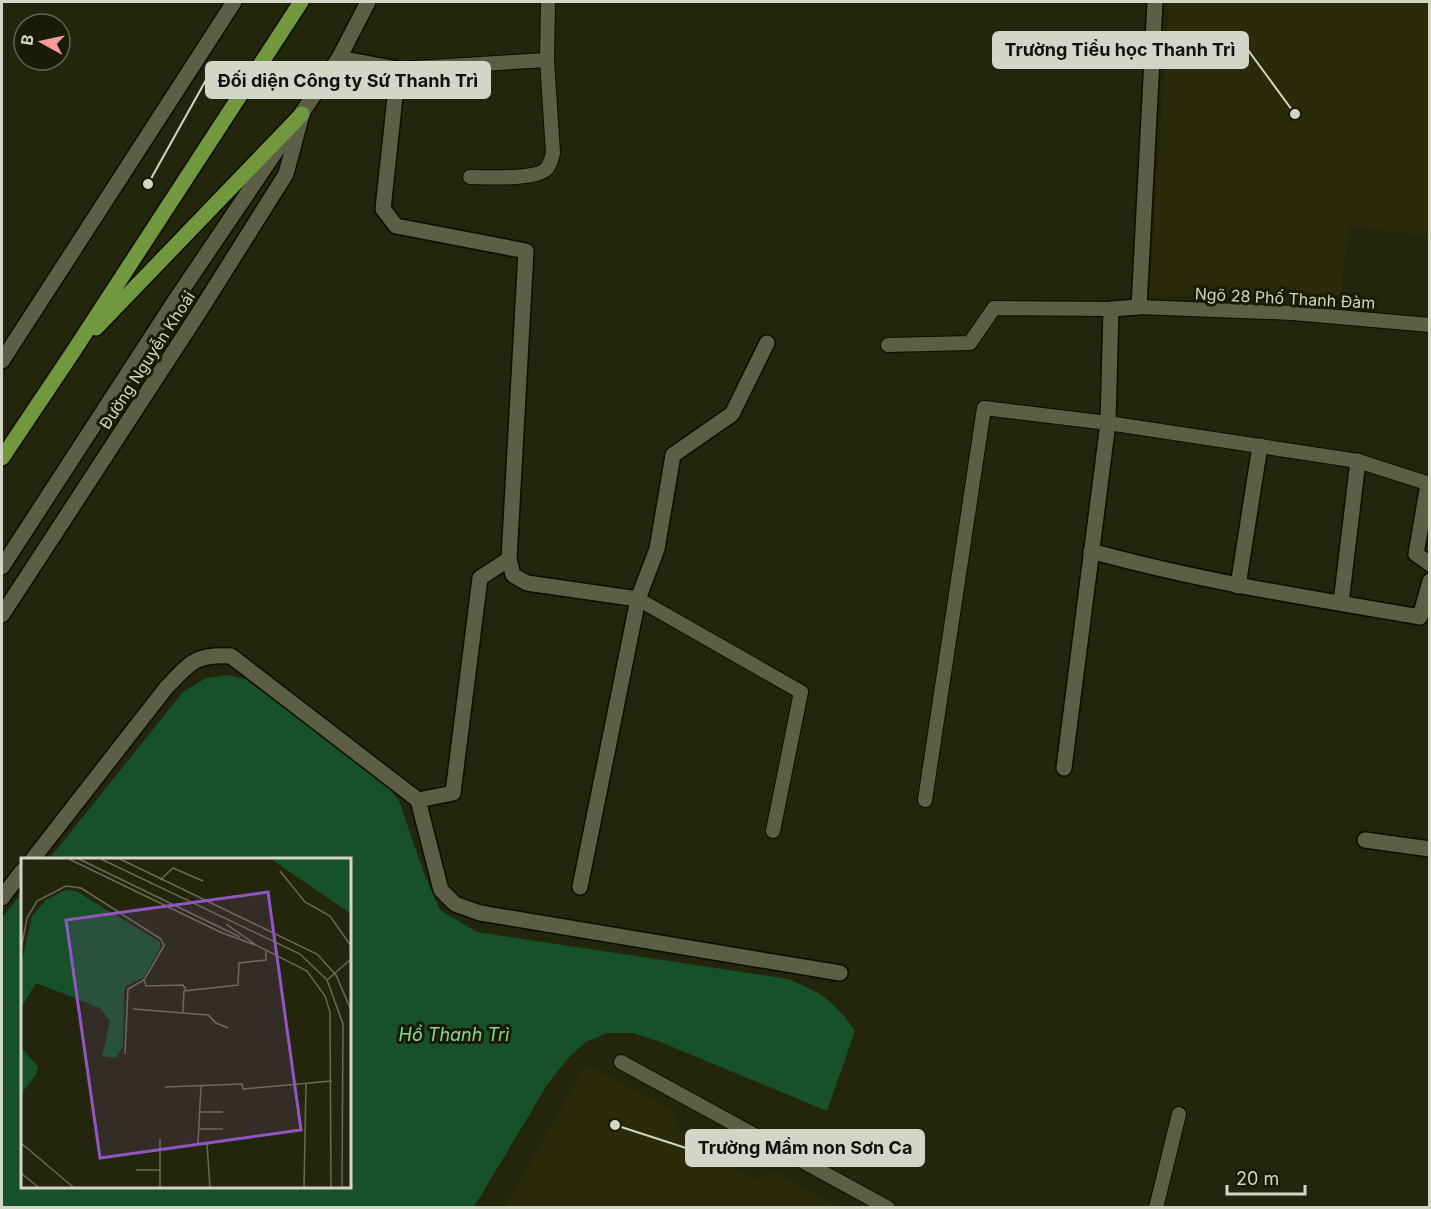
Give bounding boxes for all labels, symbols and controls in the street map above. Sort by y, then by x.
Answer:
north arrow [12,12,72,72]
callout: Trường Tiểu học Thanh Trì [993,32,1248,68]
text: B [17,33,38,47]
text: Trường Tiểu học Thanh Trì [1005,39,1235,60]
callout: Đối diện Công ty Sứ Thanh Trì [206,62,490,98]
text: Đối diện Công ty Sứ Thanh Trì [218,70,478,91]
street label: Ngõ 28 Phố Thanh Đàm [1194,283,1376,313]
street label: Đường Nguyễn Khoái [95,287,199,433]
inset map [21,858,351,1188]
water label: Hồ Thanh Trì [399,1024,509,1045]
callout: Trường Mầm non Sơn Ca [686,1130,924,1166]
text: Trường Mầm non Sơn Ca [698,1137,912,1158]
scale bar [1227,1158,1305,1196]
text: 20 m [1236,1168,1279,1189]

